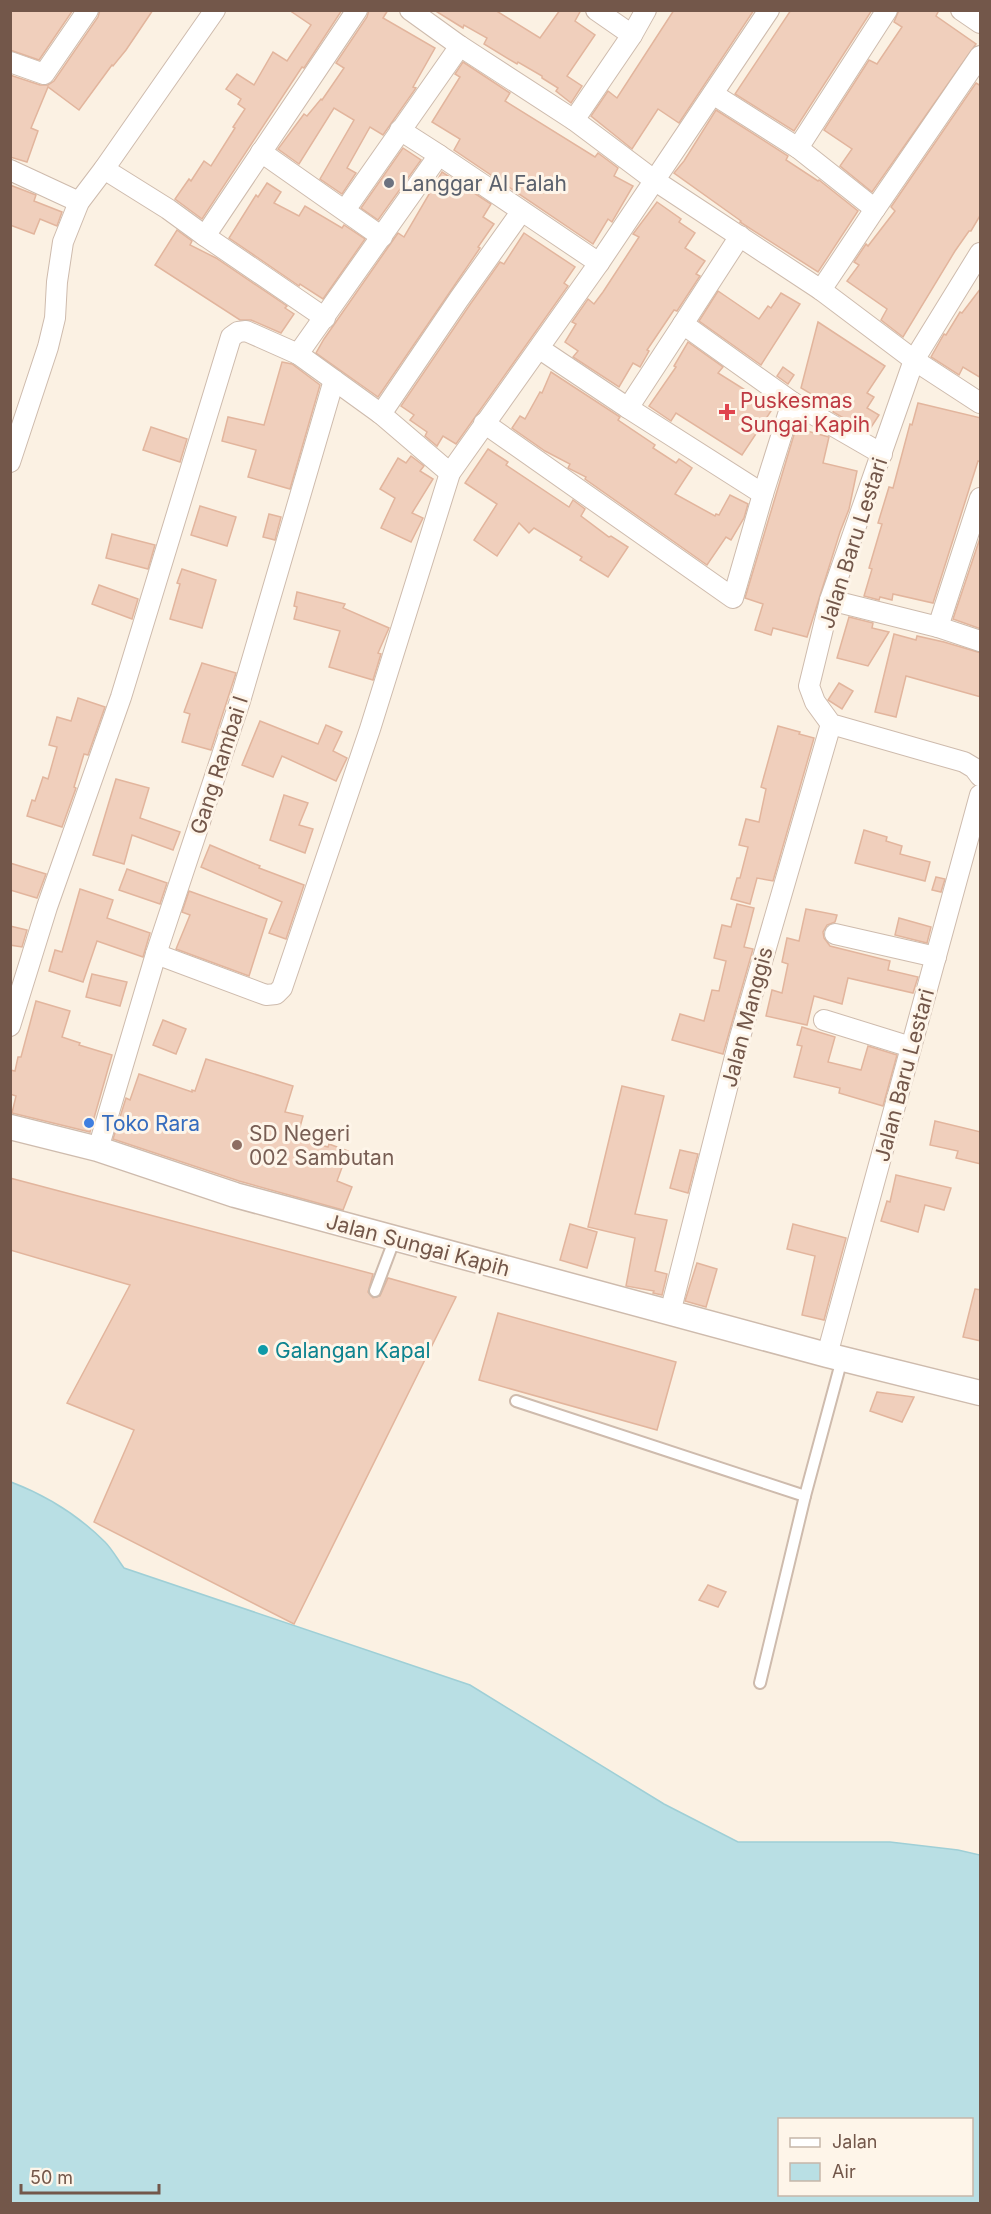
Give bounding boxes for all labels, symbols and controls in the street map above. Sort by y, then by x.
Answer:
place label: Langgar Al Falah [401,171,567,196]
marker: Langgar Al Falah [382,176,396,190]
place label: Puskesmas Sungai Kapih [740,388,870,437]
marker: Puskesmas Sungai Kapih [718,403,736,421]
street label: Jalan Baru Lestari [814,454,892,632]
street label: Gang Rambai I [185,693,253,837]
street label: Jalan Manggis [716,944,778,1090]
street label: Jalan Baru Lestari [869,986,939,1164]
place label: Toko Rara [101,1111,200,1136]
marker: Toko Rara [82,1116,96,1130]
place label: SD Negeri 002 Sambutan [249,1121,394,1170]
marker: SD Negeri 002 Sambutan [230,1138,244,1152]
street label: Jalan Sungai Kapih [323,1208,513,1282]
place label: Galangan Kapal [275,1338,431,1363]
marker: Galangan Kapal [256,1343,270,1357]
legend [778,2118,973,2196]
text: Jalan [832,2131,877,2152]
scale bar [21,2157,159,2195]
text: Air [832,2161,856,2182]
text: 50 m [30,2167,73,2188]

